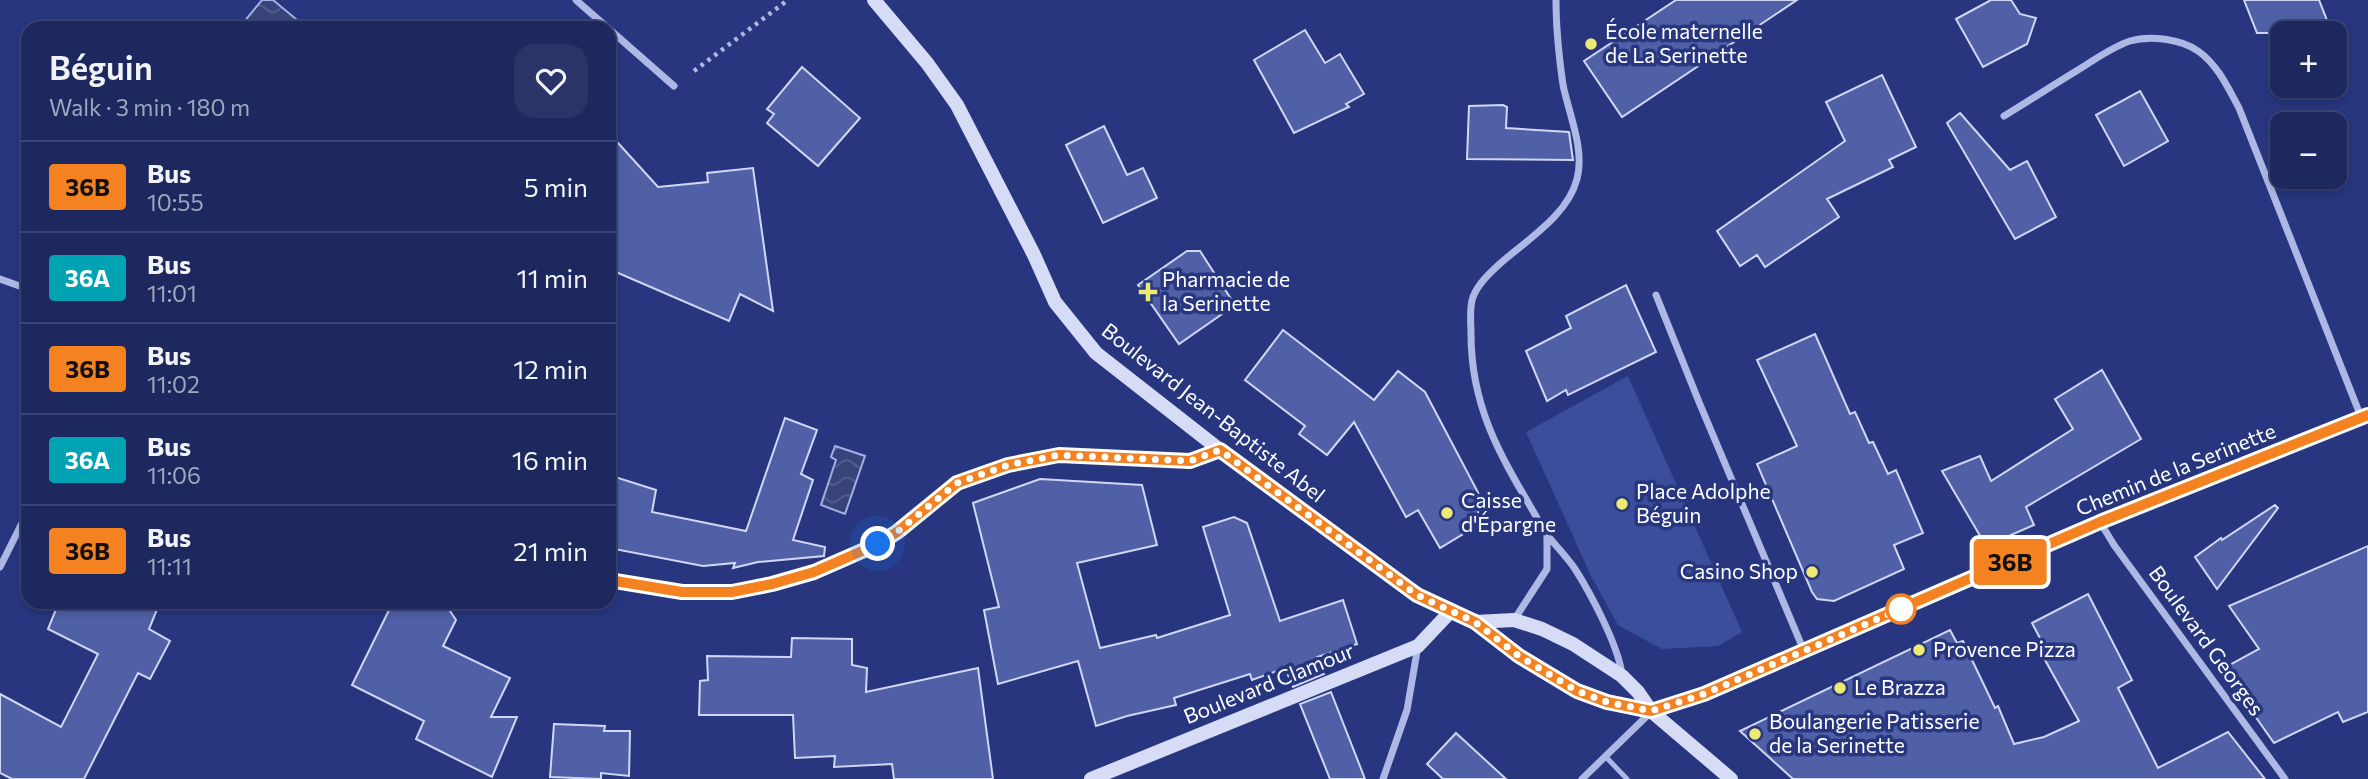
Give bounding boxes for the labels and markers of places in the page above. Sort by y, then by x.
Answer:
place label: École maternelle de La Serinette [1605,18,1763,67]
marker: École maternelle de La Serinette [1583,36,1599,52]
place label: Pharmacie de la Serinette [1162,266,1290,315]
marker: Pharmacie de la Serinette [1140,284,1156,300]
place label: Place Adolphe Béguin [1636,478,1771,527]
place label: Caisse d'Épargne [1461,487,1556,536]
marker: Place Adolphe Béguin [1614,496,1630,512]
marker: Caisse d'Épargne [1439,505,1455,521]
place label: Casino Shop [1680,558,1798,583]
marker: Casino Shop [1804,564,1820,580]
unlabelled marker [1886,594,1916,624]
place label: Provence Pizza [1933,636,2076,661]
marker: Provence Pizza [1911,642,1927,658]
place label: Le Brazza [1854,674,1946,699]
marker: Le Brazza [1832,680,1848,696]
place label: Boulangerie Patisserie de la Serinette [1769,708,1980,757]
marker: Boulangerie Patisserie de la Serinette [1747,726,1763,742]

